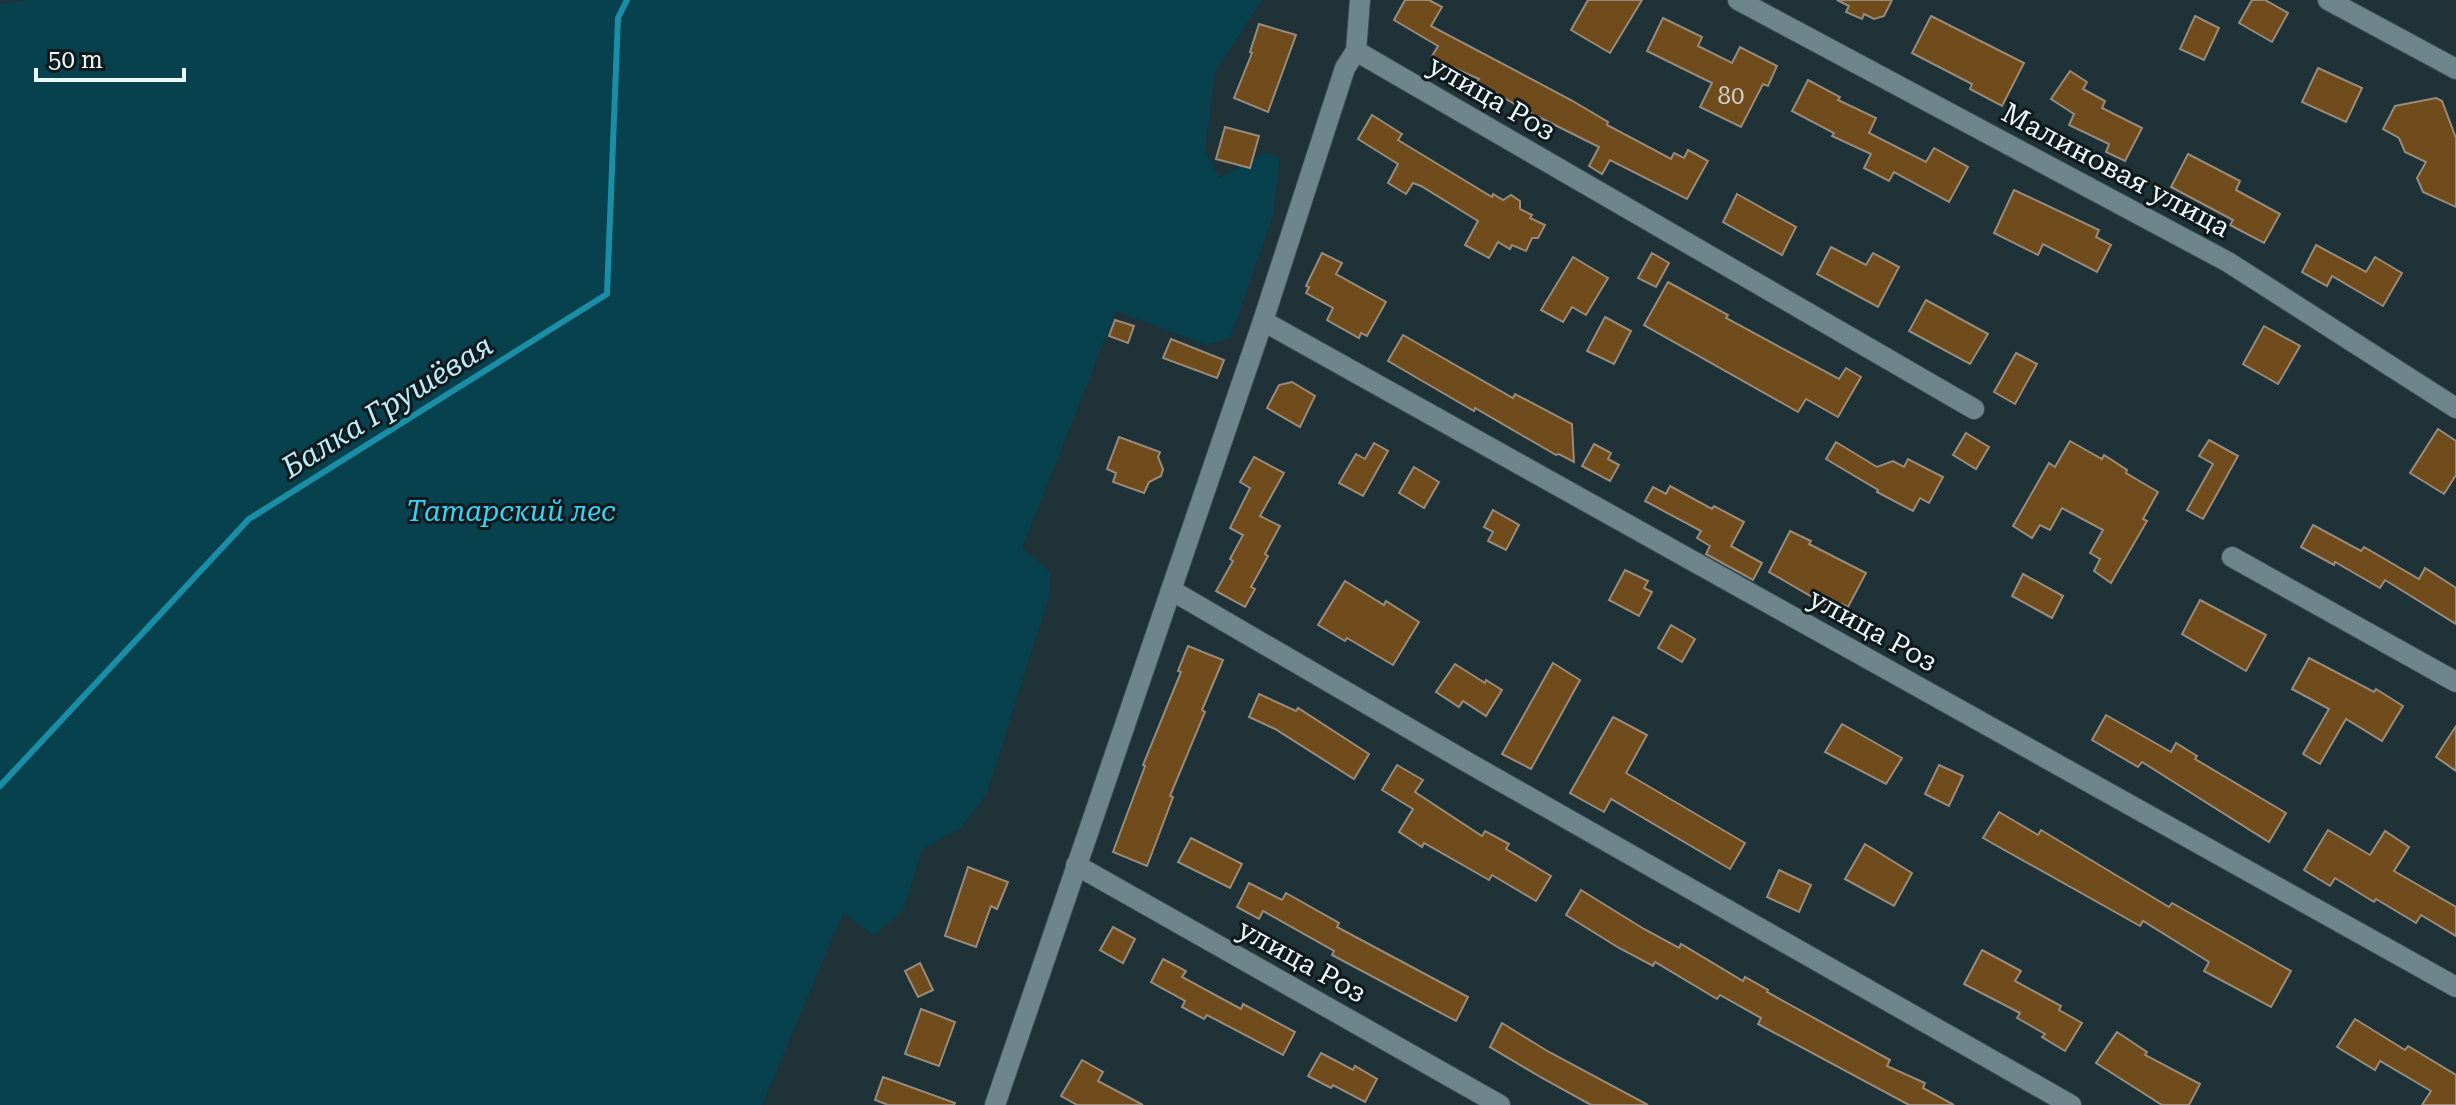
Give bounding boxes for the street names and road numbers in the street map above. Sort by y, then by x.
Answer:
street label: улица Роз [1422,48,1562,148]
street label: Малиновая улица [1996,96,2236,244]
street label: улица Роз [1803,581,1943,679]
street label: улица Роз [1232,912,1372,1010]

